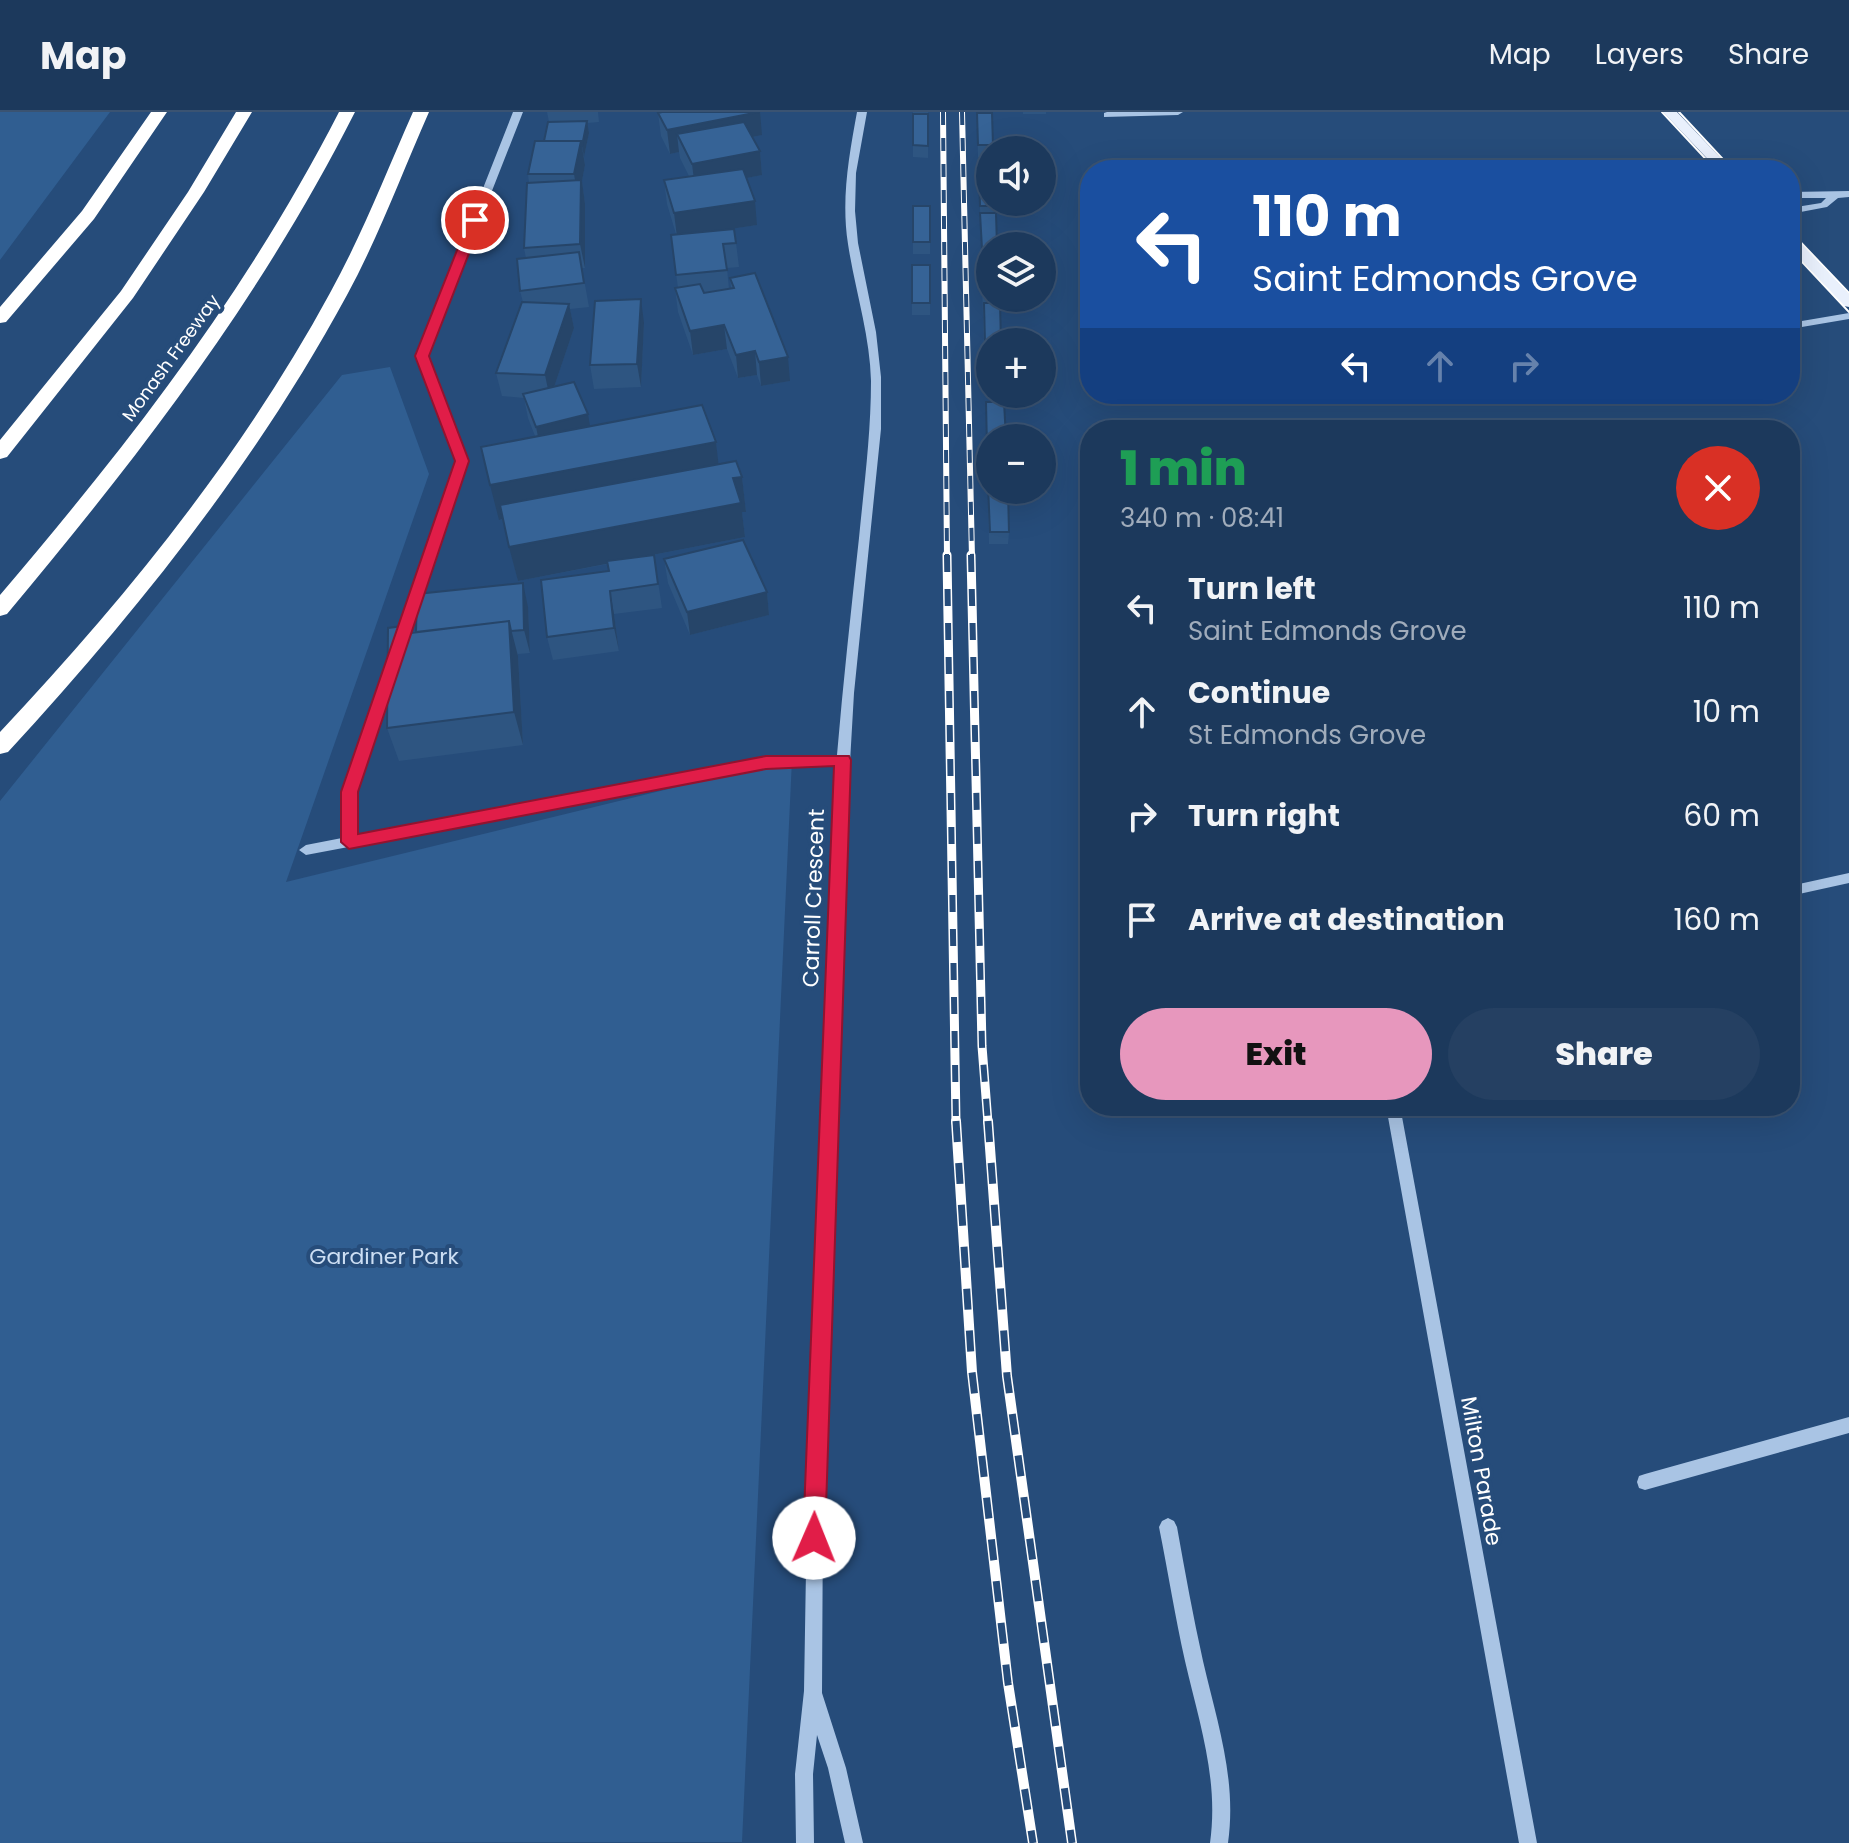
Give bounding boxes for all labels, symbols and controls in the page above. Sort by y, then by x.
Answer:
text: Map [40,29,127,82]
text: Map [1489,35,1551,74]
text: Layers [1595,35,1684,74]
text: Share [1728,35,1809,74]
map controls [976,136,1056,504]
button: sound [976,136,1056,216]
text: 110 m [1252,177,1402,256]
pin [441,186,509,254]
icon: left [1120,192,1224,296]
icon: arrive [453,198,497,242]
button: layers [976,232,1056,312]
text: Saint Edmonds Grove [1252,253,1638,304]
street label: Monash Freeway [116,289,225,426]
button: + [976,328,1056,408]
icon: left [1334,344,1378,388]
icon: ahead [1418,344,1462,388]
icon: right [1502,344,1546,388]
button: − [976,424,1056,504]
text: 1 min [1120,435,1247,502]
button: close [1676,446,1760,530]
text: 340 m · 08:41 [1120,500,1284,536]
text: Turn left [1188,567,1316,610]
icon: left [1120,586,1164,630]
text: 110 m [1683,586,1760,629]
text: Saint Edmonds Grove [1188,613,1467,649]
text: Continue [1188,671,1330,714]
icon: ahead [1120,690,1164,734]
text: 10 m [1693,690,1760,733]
text: St Edmonds Grove [1188,717,1426,753]
icon: right [1120,794,1164,838]
text: Turn right [1188,794,1340,837]
text: 60 m [1683,794,1760,837]
street label: Carroll Crescent [795,808,832,988]
icon: arrive [1120,898,1164,942]
text: Arrive at destination [1188,898,1505,941]
text: 160 m [1674,898,1760,941]
button: Exit [1120,1008,1432,1100]
button: Share [1448,1008,1760,1100]
park label: Gardiner Park [309,1241,459,1272]
street label: Milton Parade [1453,1394,1510,1548]
position arrow [772,1496,856,1580]

